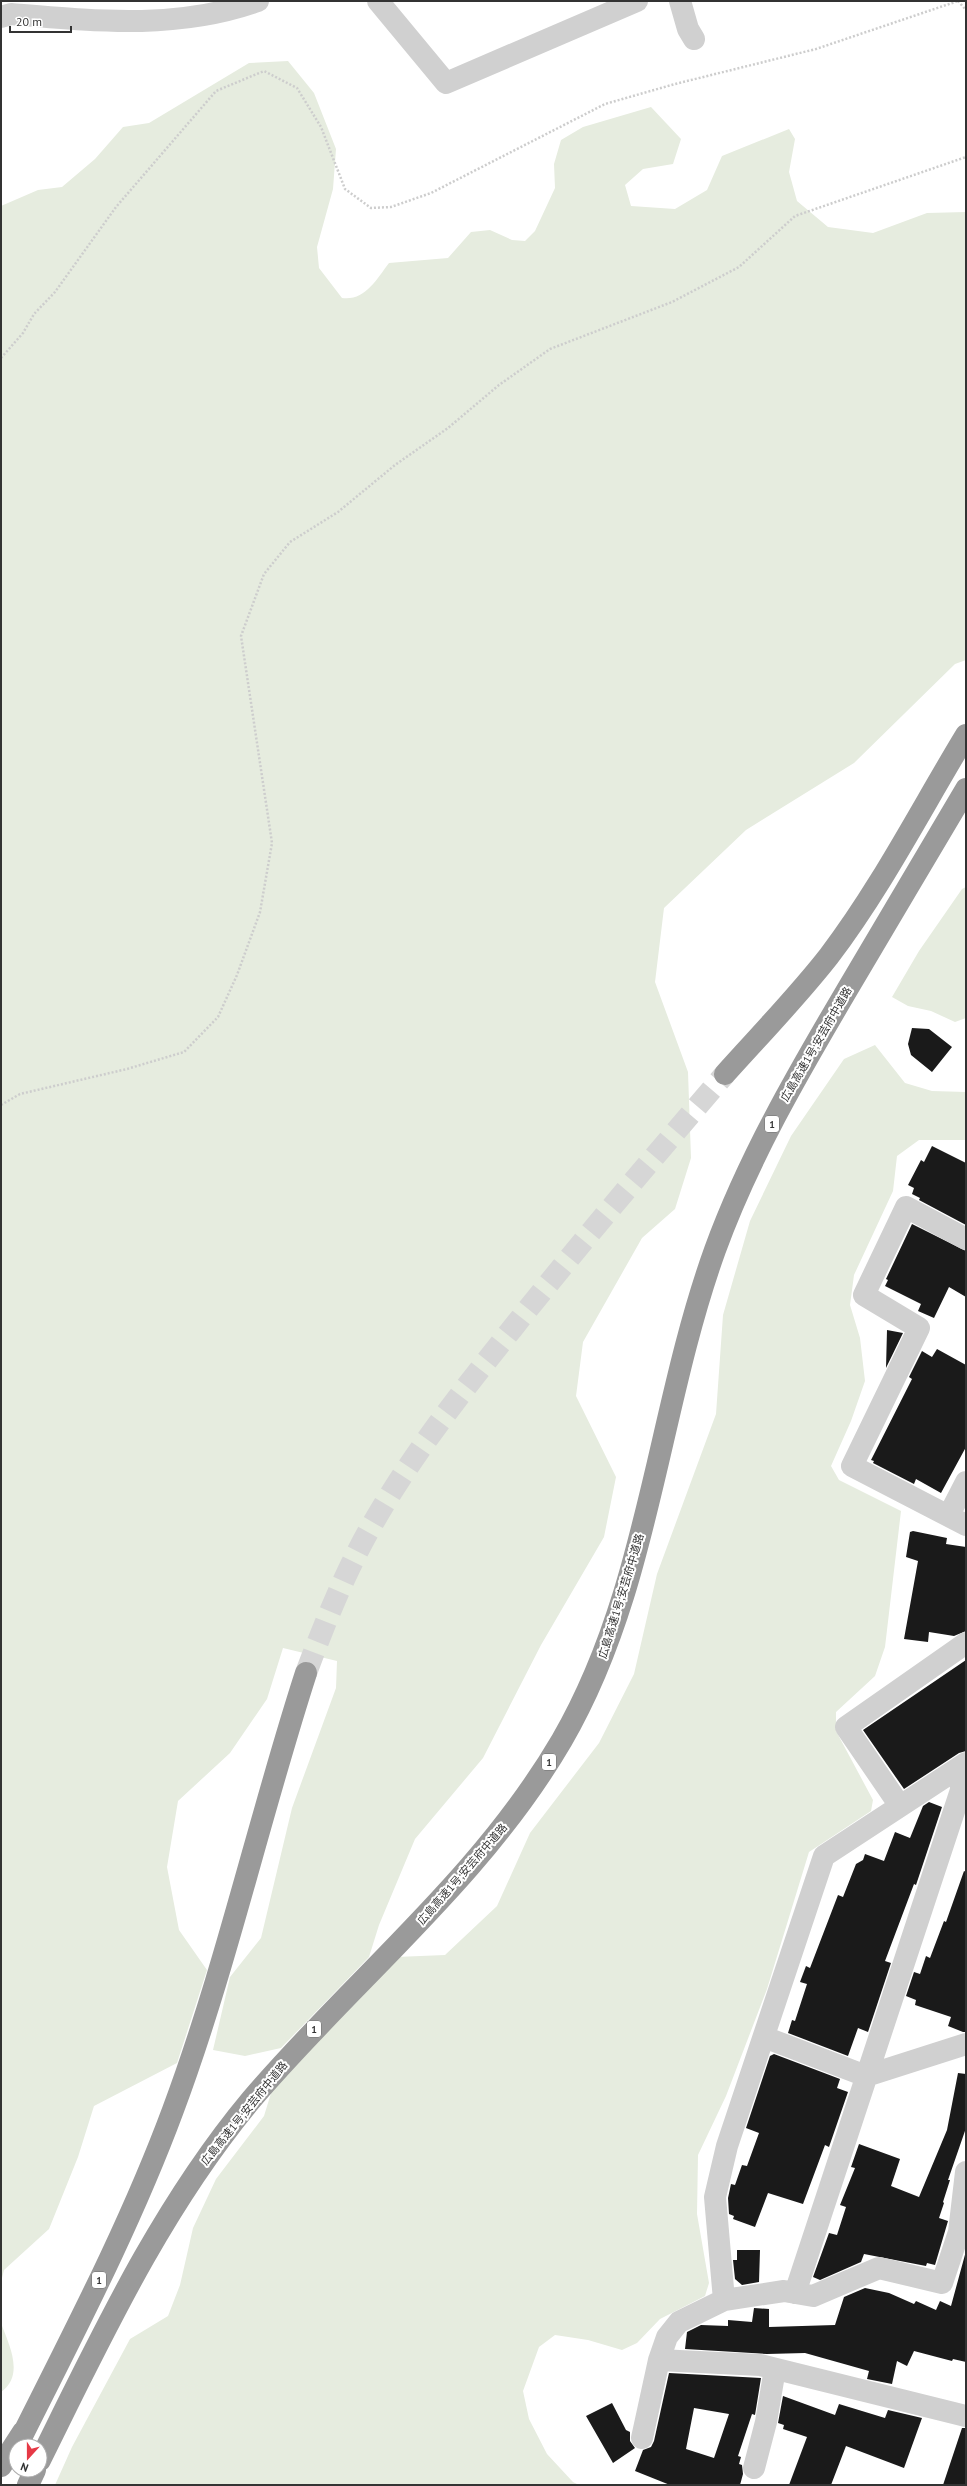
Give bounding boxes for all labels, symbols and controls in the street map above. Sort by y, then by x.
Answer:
scale bar [10,8,71,34]
text: 20 m [16,14,42,29]
street label: 広島高速1号;安芸府中道路 [777,984,855,1104]
road number: 1 [765,1116,779,1132]
street label: 広島高速1号;安芸府中道路 [595,1532,647,1660]
road number: 1 [542,1754,556,1770]
street label: 広島高速1号;安芸府中道路 [414,1820,510,1928]
road number: 1 [307,2021,321,2037]
street label: 広島高速1号;安芸府中道路 [198,2058,290,2168]
road number: 1 [92,2272,106,2288]
north arrow [8,2438,48,2478]
text: N [19,2460,30,2475]

